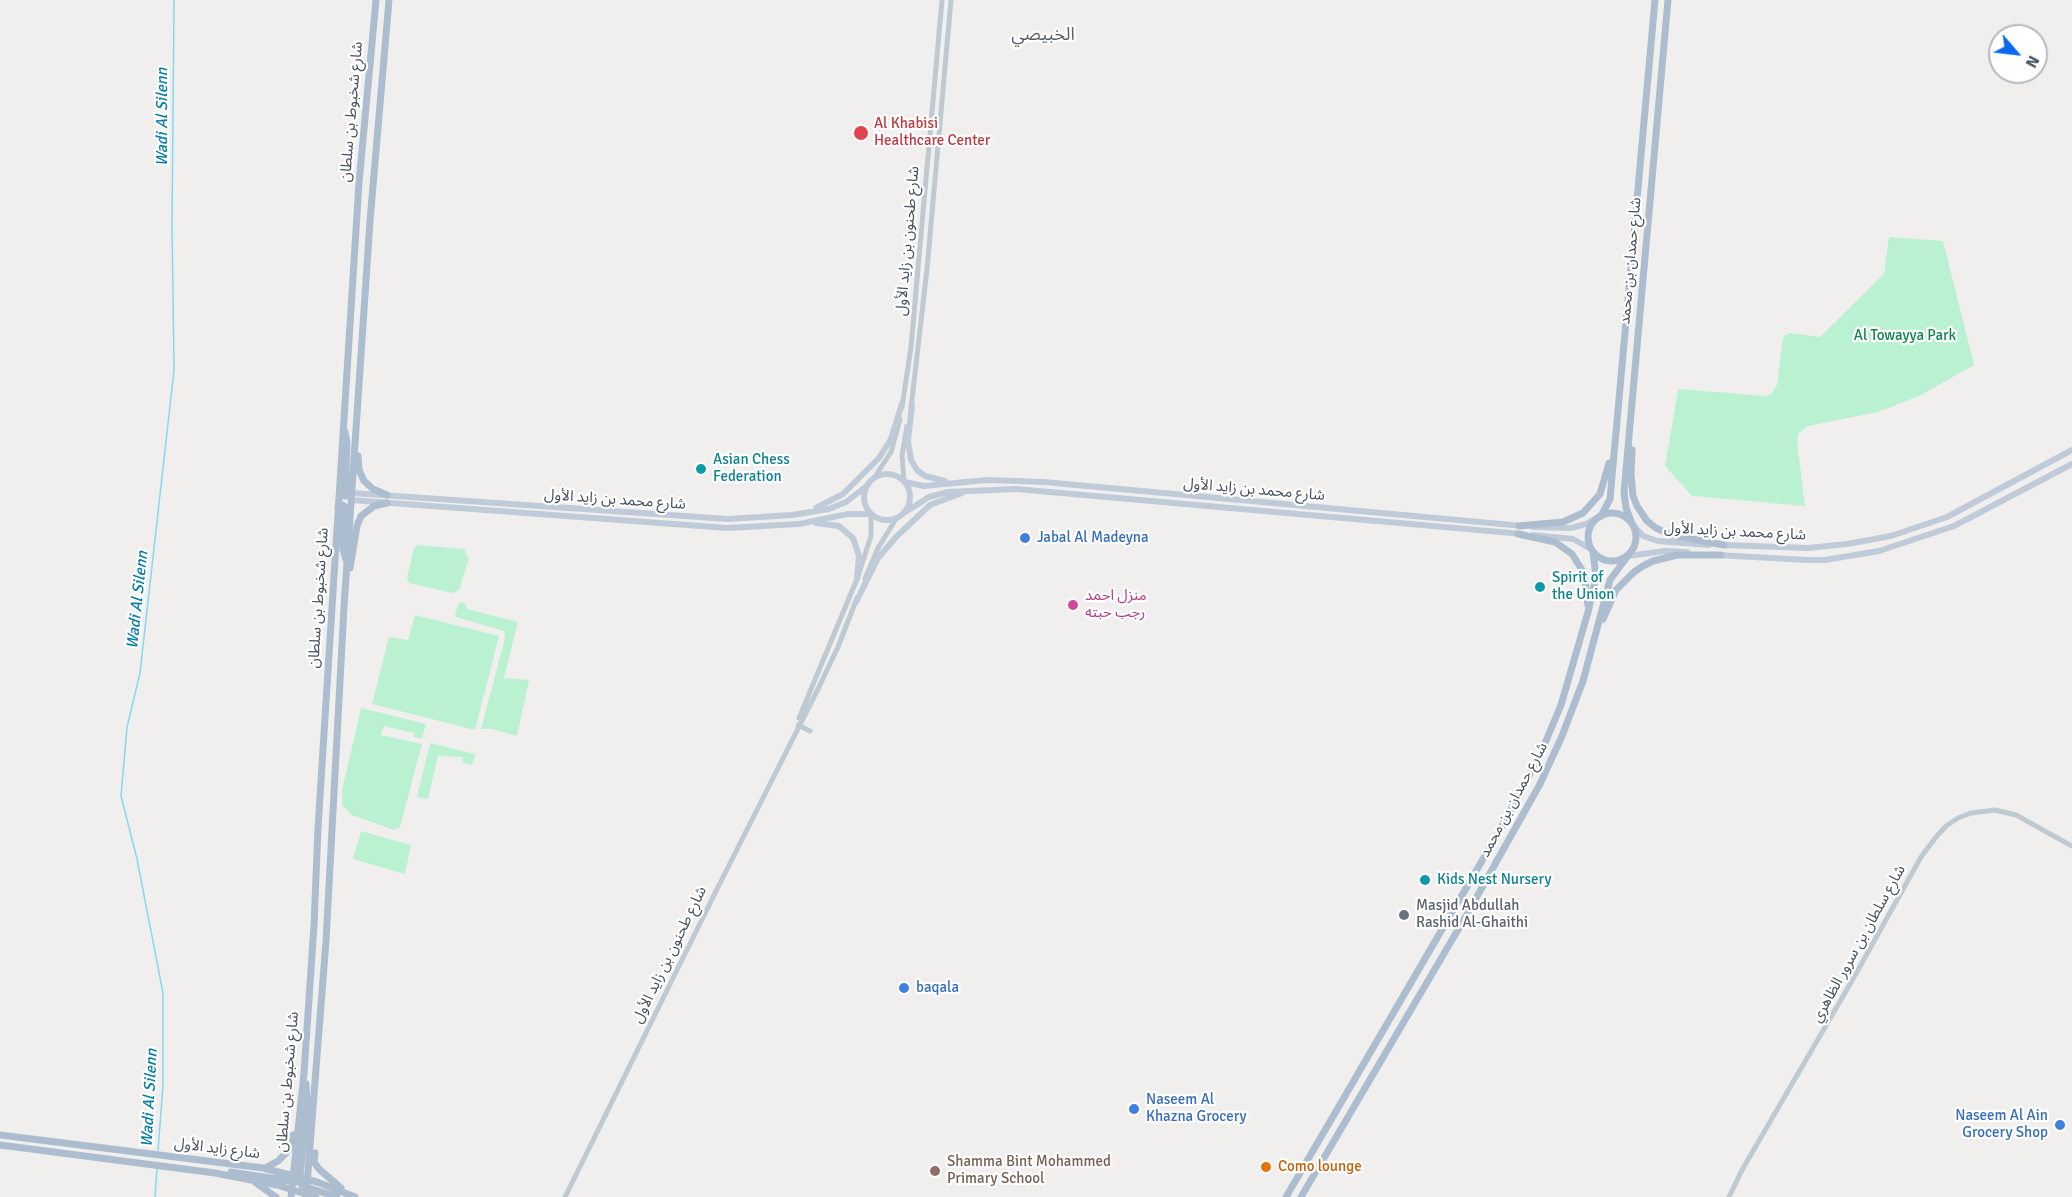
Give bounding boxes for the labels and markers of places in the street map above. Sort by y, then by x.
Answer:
place label: Al Khabisi Healthcare Center [874,115,990,150]
marker: Al Khabisi Healthcare Center [852,124,870,142]
place label: Asian Chess Federation [713,451,790,486]
marker: Asian Chess Federation [694,462,708,476]
place label: Jabal Al Madeyna [1037,529,1149,547]
marker: Jabal Al Madeyna [1018,531,1032,545]
place label: Spirit of the Union [1552,569,1614,604]
marker: Spirit of the Union [1533,580,1547,594]
place label: منزل احمد رجب حبته [1085,587,1147,622]
marker: منزل احمد رجب حبته [1066,598,1080,612]
place label: Kids Nest Nursery [1437,871,1552,889]
marker: Kids Nest Nursery [1418,873,1432,887]
place label: Masjid Abdullah Rashid Al-Ghaithi [1416,897,1528,932]
marker: Masjid Abdullah Rashid Al-Ghaithi [1397,908,1411,922]
place label: baqala [916,979,959,997]
marker: baqala [897,981,911,995]
place label: Naseem Al Khazna Grocery [1146,1091,1247,1126]
marker: Naseem Al Khazna Grocery [1127,1102,1141,1116]
place label: Naseem Al Ain Grocery Shop [1955,1107,2048,1142]
marker: Naseem Al Ain Grocery Shop [2053,1118,2067,1132]
place label: Shamma Bint Mohammed Primary School [947,1153,1111,1188]
place label: Como lounge [1278,1158,1362,1176]
marker: Como lounge [1259,1160,1273,1174]
marker: Shamma Bint Mohammed Primary School [928,1164,942,1178]

